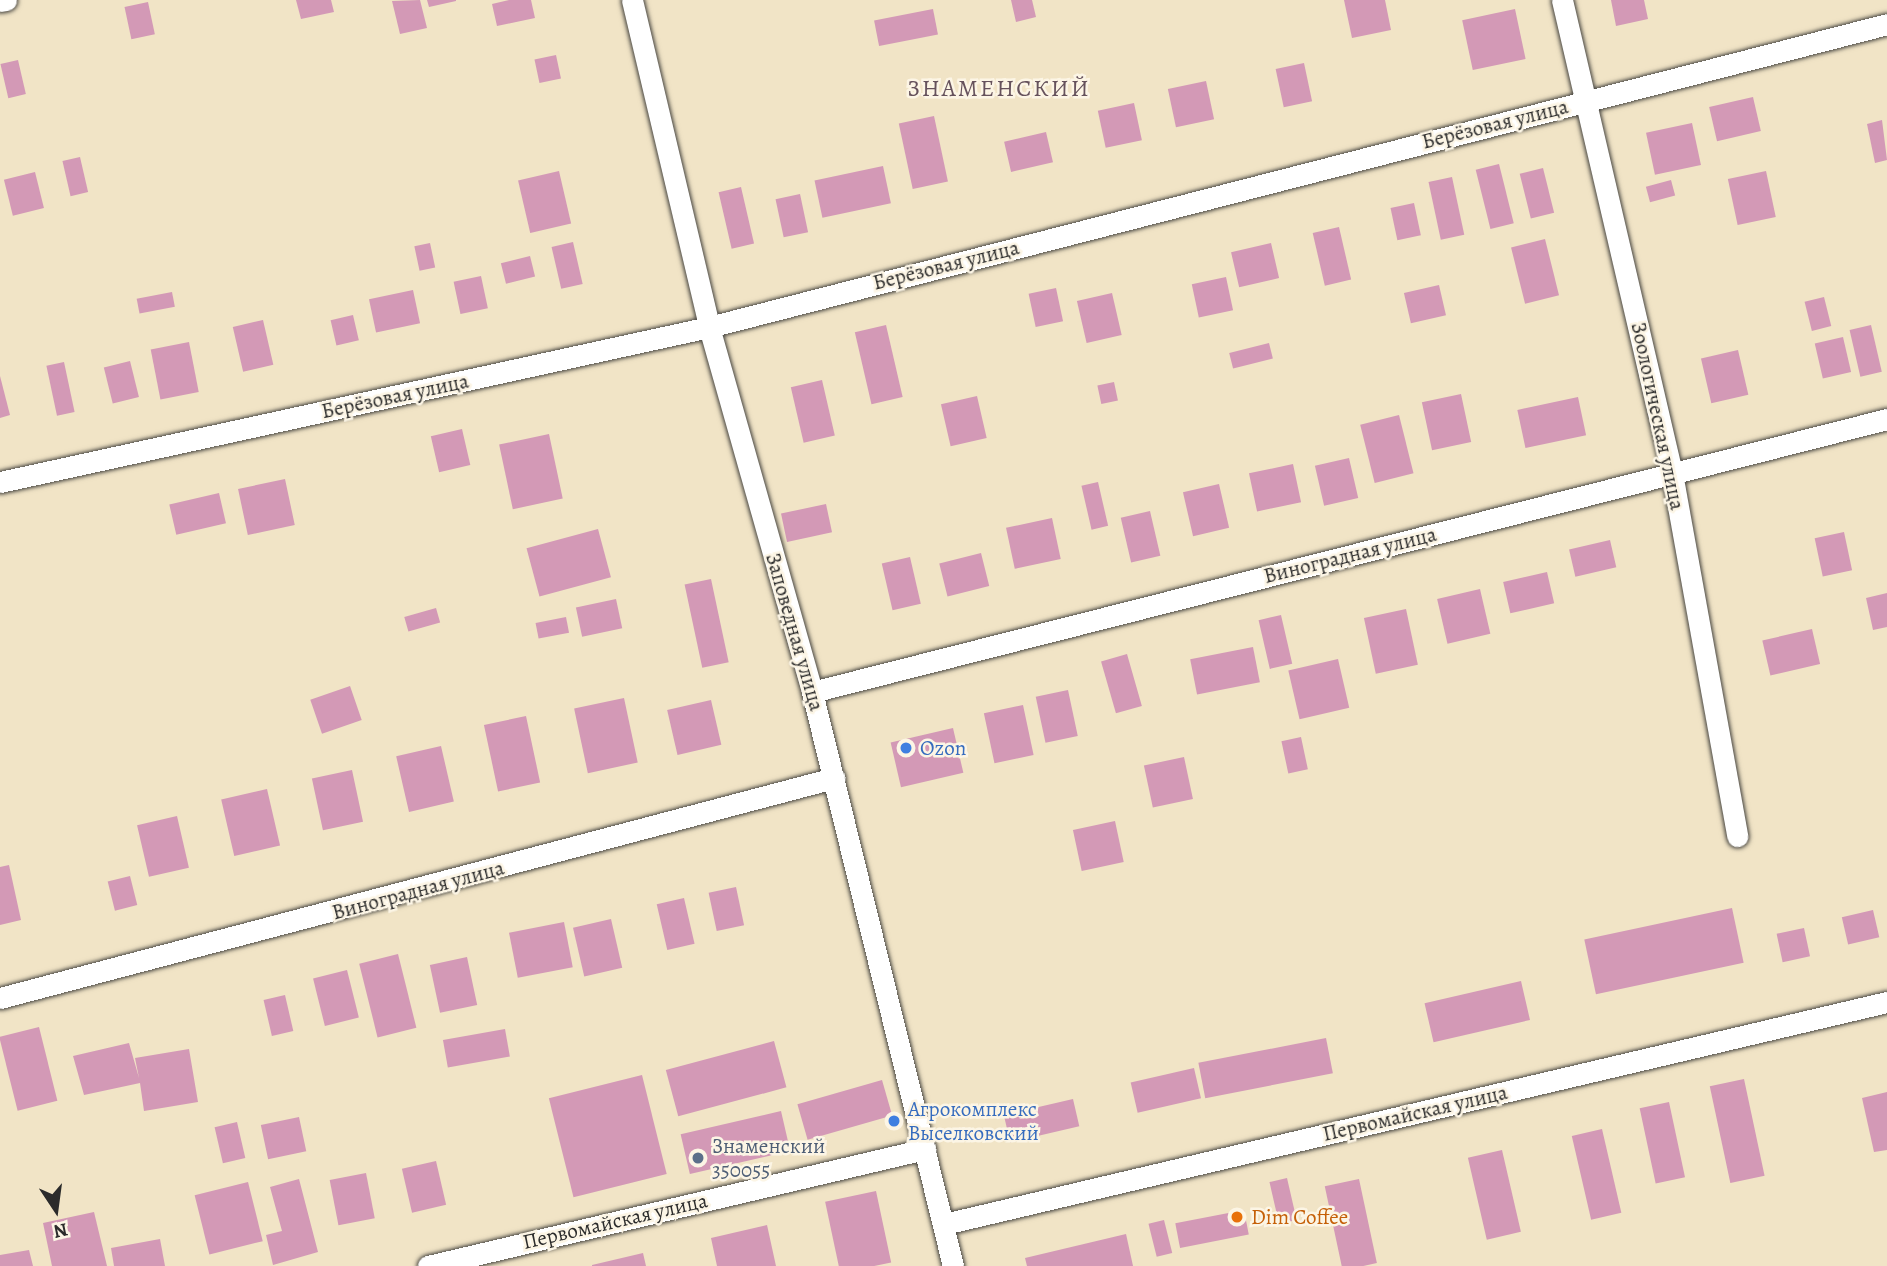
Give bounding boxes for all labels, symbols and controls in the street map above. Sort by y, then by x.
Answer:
district label: ЗНАМЕНСКИЙ [908,75,1090,103]
street label: Берёзовая улица [1419,94,1571,154]
street label: Берёзовая улица [870,235,1022,295]
street label: Зоологическая улица [1626,320,1690,512]
street label: Берёзовая улица [319,368,471,424]
street label: Виноградная улица [1261,521,1439,589]
street label: Заповедная улица [760,550,830,714]
place label: Ozon [920,735,966,761]
marker: Ozon [898,740,914,756]
street label: Виноградная улица [329,855,507,925]
street label: Первомайская улица [1320,1079,1510,1147]
place label: Агрокомплекс Выселковский [908,1096,1039,1146]
marker: Агрокомплекс Выселковский [886,1113,902,1129]
place label: Знаменский 350055 [712,1133,825,1183]
marker: Знаменский 350055 [690,1150,706,1166]
north arrow [21,1175,91,1245]
street label: Первомайская улица [520,1187,710,1255]
place label: Dim Coffee [1251,1204,1348,1230]
marker: Dim Coffee [1229,1209,1245,1225]
text: N [51,1216,70,1245]

